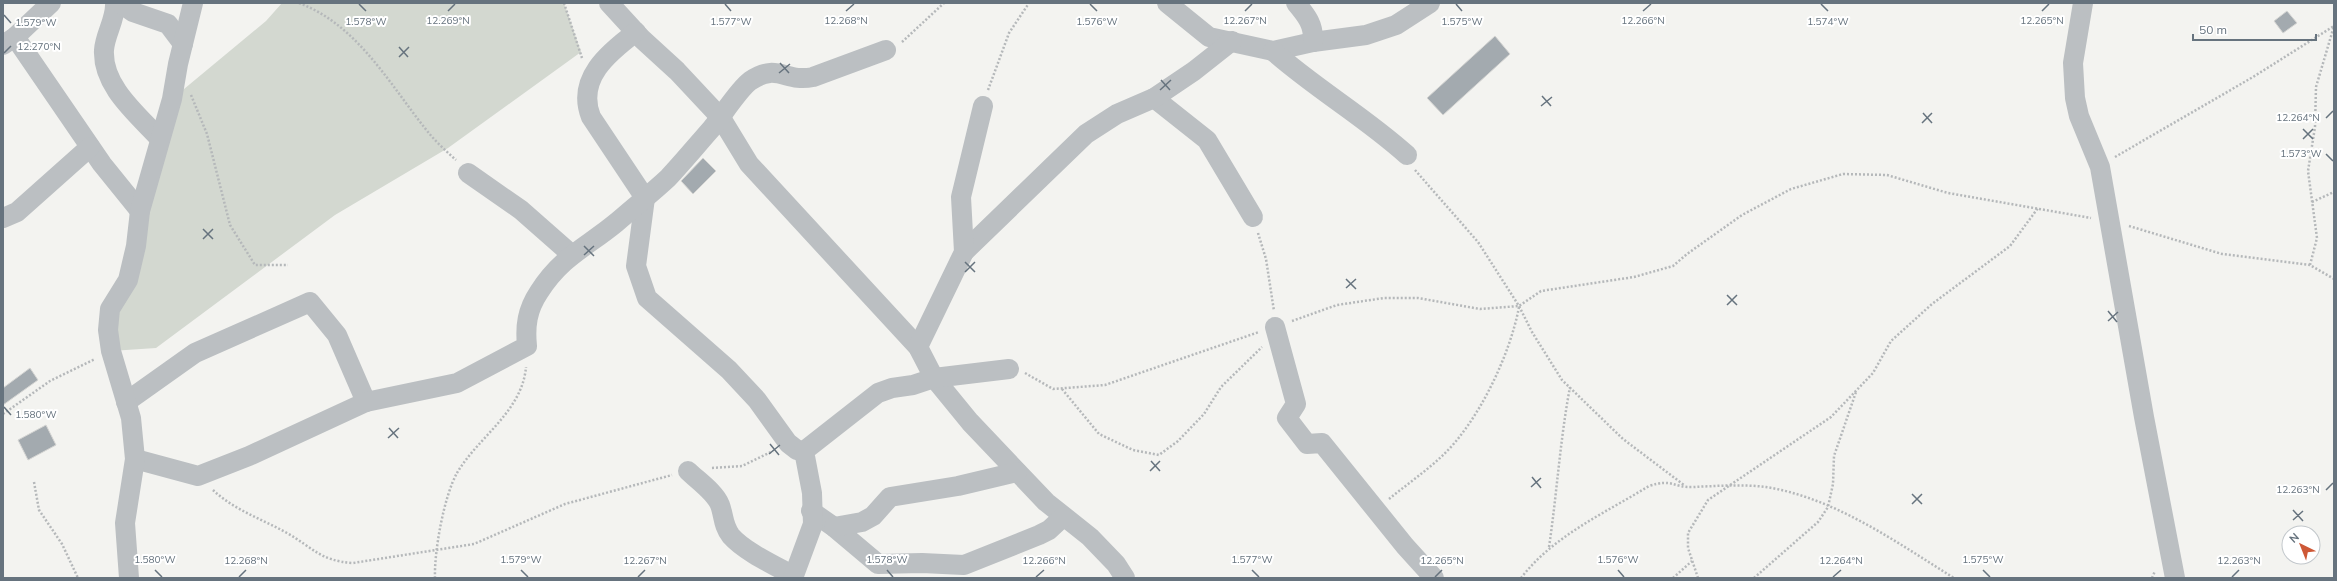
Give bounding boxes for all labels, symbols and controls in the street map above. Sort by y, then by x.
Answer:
text: 12.269°N [426,14,470,27]
text: 12.268°N [824,14,868,27]
text: 12.267°N [1223,14,1267,27]
text: 12.266°N [1621,14,1665,27]
text: 12.265°N [2020,14,2064,27]
text: 1.578°W [345,15,387,28]
text: 1.577°W [710,15,752,28]
text: 1.576°W [1076,15,1118,28]
text: 1.575°W [1441,15,1483,28]
text: 1.574°W [1807,15,1849,28]
text: 1.579°W [15,16,57,29]
scale bar [2193,16,2316,42]
text: 50 m [2199,22,2227,37]
text: 12.270°N [17,40,61,53]
text: 12.264°N [2276,111,2320,124]
text: 1.573°W [2280,147,2322,160]
text: 1.580°W [15,408,57,421]
text: 12.263°N [2276,483,2320,496]
north arrow [2281,525,2321,565]
text: N [2286,530,2302,546]
text: 1.580°W [134,553,176,566]
text: 1.579°W [500,553,542,566]
text: 1.578°W [866,553,908,566]
text: 1.577°W [1231,553,1273,566]
text: 1.576°W [1597,553,1639,566]
text: 1.575°W [1962,553,2004,566]
text: 12.268°N [224,554,268,567]
text: 12.267°N [623,554,667,567]
text: 12.266°N [1022,554,1066,567]
text: 12.265°N [1420,554,1464,567]
text: 12.264°N [1819,554,1863,567]
text: 12.263°N [2217,554,2261,567]

